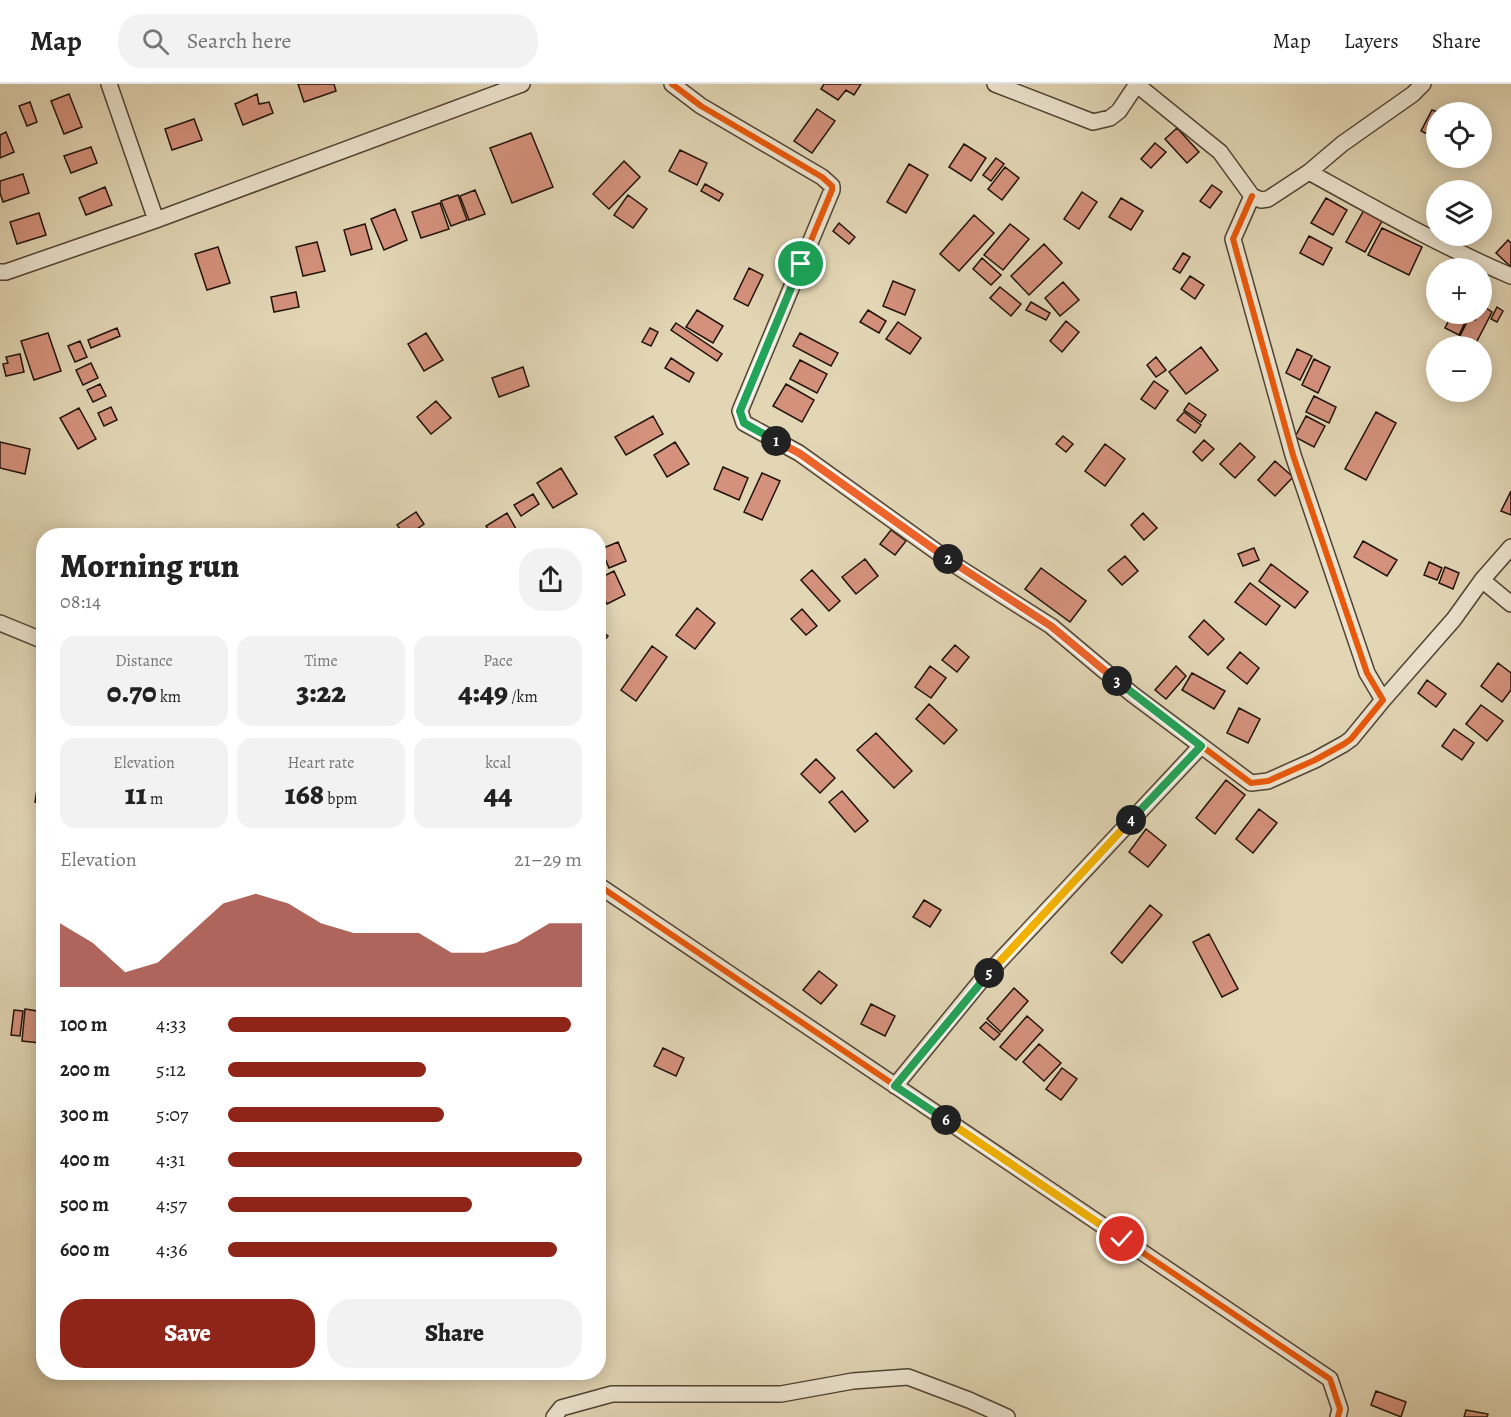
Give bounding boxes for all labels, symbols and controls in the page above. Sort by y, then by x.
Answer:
search box [118,14,538,68]
text: Map [30,22,82,60]
icon: search [139,25,172,58]
text: Search here [187,26,291,56]
text: Map [1272,27,1311,55]
text: Layers [1344,27,1399,55]
text: Share [1432,27,1481,55]
map controls [1426,102,1492,402]
button: locate [1426,102,1492,168]
button: layers [1426,180,1492,246]
pin [775,238,826,289]
icon: arrive [784,247,817,280]
button: + [1426,258,1492,324]
button: − [1426,336,1492,402]
pin: 1 [761,426,791,456]
text: 1 [773,430,779,452]
text: Morning run [60,543,239,588]
pin: 2 [933,544,963,574]
button: share [519,548,582,611]
text: 2 [944,548,952,570]
text: 08:14 [60,588,101,615]
text: Distance [115,650,173,672]
text: Time [304,650,338,672]
text: Pace [483,650,513,672]
pin: 3 [1102,666,1132,696]
text: 3 [1114,670,1120,692]
text: 0.70 [107,672,157,712]
text: 3:22 [296,672,346,712]
text: 4:49 [458,672,508,712]
text: km [157,686,181,708]
text: /km [508,686,538,708]
text: Elevation [113,752,175,774]
text: Heart rate [288,752,354,774]
text: kcal [485,752,511,774]
text: 11 [125,774,147,814]
text: 168 [285,774,324,814]
text: 44 [484,774,512,814]
text: m [147,788,163,810]
text: bpm [324,788,357,810]
pin: 4 [1116,805,1146,835]
text: 4 [1127,809,1135,831]
text: Elevation [60,846,137,873]
text: 21–29 m [514,846,582,873]
pin: 5 [974,958,1004,988]
text: 5 [986,962,992,984]
text: 100 m [60,1011,108,1038]
text: 4:33 [156,1011,186,1038]
text: 200 m [60,1056,110,1083]
text: 5:12 [156,1056,186,1083]
text: 300 m [60,1101,109,1128]
text: 5:07 [156,1101,188,1128]
pin: 6 [931,1105,961,1135]
text: 6 [942,1109,950,1131]
text: 400 m [60,1146,110,1173]
text: 4:31 [156,1146,185,1173]
text: 500 m [60,1191,109,1218]
text: 4:57 [156,1191,187,1218]
pin [1096,1213,1147,1264]
icon: check [1105,1222,1138,1255]
text: 600 m [60,1236,110,1263]
text: 4:36 [156,1236,187,1263]
button: Save [60,1299,315,1368]
button: Share [327,1299,582,1368]

